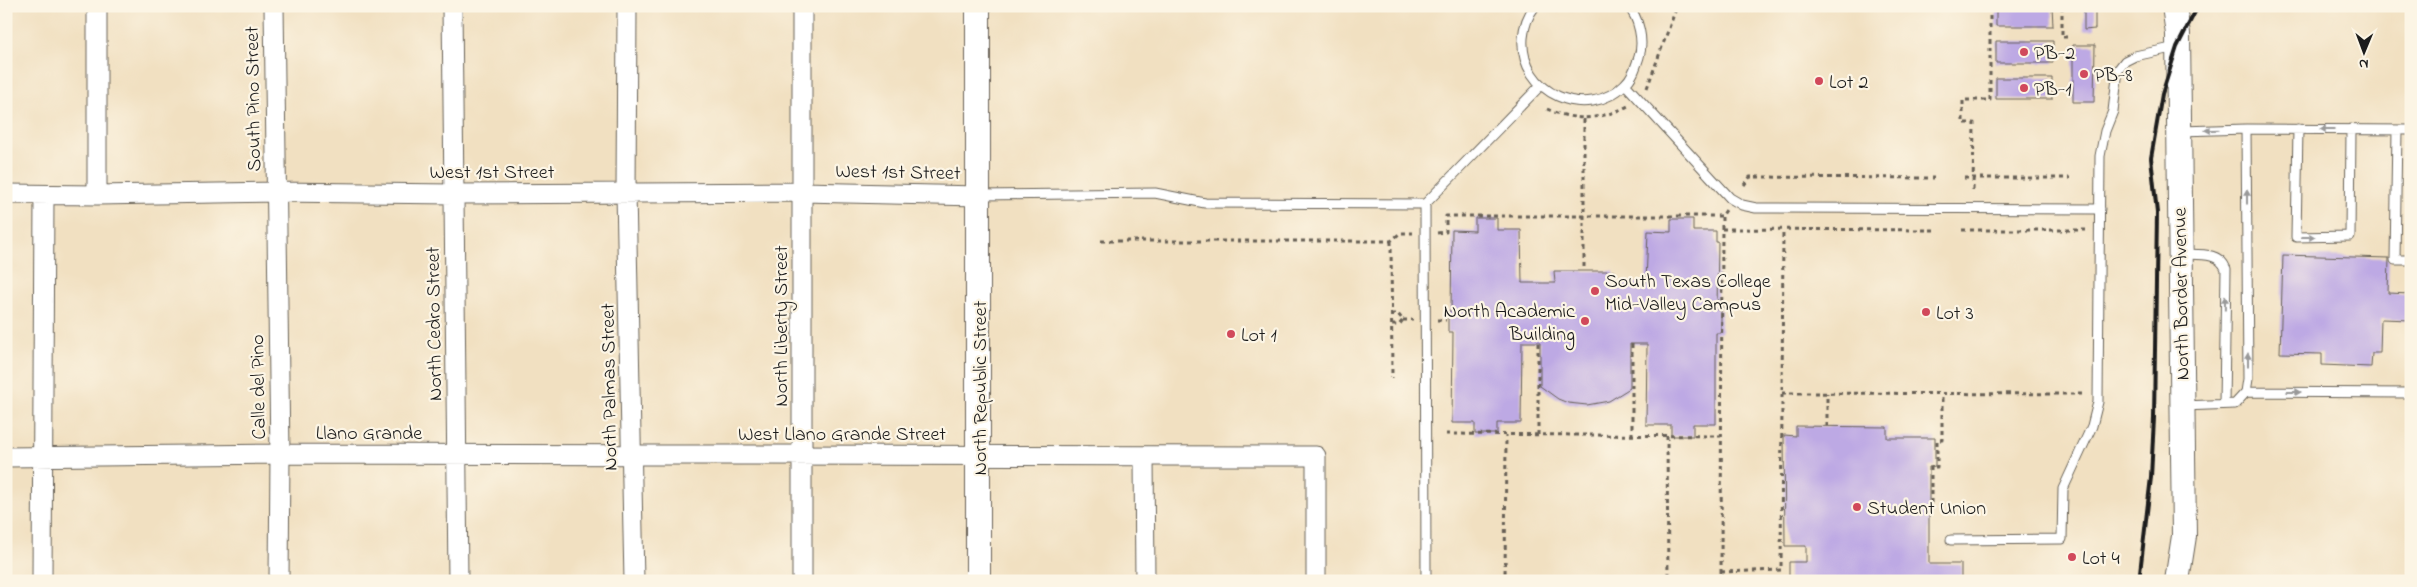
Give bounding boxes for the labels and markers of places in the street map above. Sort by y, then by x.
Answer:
place label: PB-2 [2034,40,2075,69]
marker: PB-2 [2018,46,2030,58]
place label: PB-8 [2094,62,2133,91]
marker: PB-8 [2078,68,2090,80]
place label: Lot 2 [1829,69,1869,98]
marker: Lot 2 [1813,75,1825,87]
place label: PB-1 [2034,76,2072,105]
marker: PB-1 [2018,82,2030,94]
place label: South Texas College Mid-Valley Campus [1605,268,1771,320]
marker: South Texas College Mid-Valley Campus [1589,285,1601,297]
place label: North Academic Building [1443,298,1575,351]
place label: Lot 3 [1936,300,1974,329]
marker: Lot 3 [1920,306,1932,318]
marker: North Academic Building [1579,315,1591,327]
place label: Lot 1 [1241,322,1277,351]
marker: Lot 1 [1225,328,1237,340]
place label: Student Union [1867,495,1986,524]
marker: Student Union [1851,501,1863,513]
place label: Lot 4 [2082,545,2120,574]
marker: Lot 4 [2066,551,2078,563]

